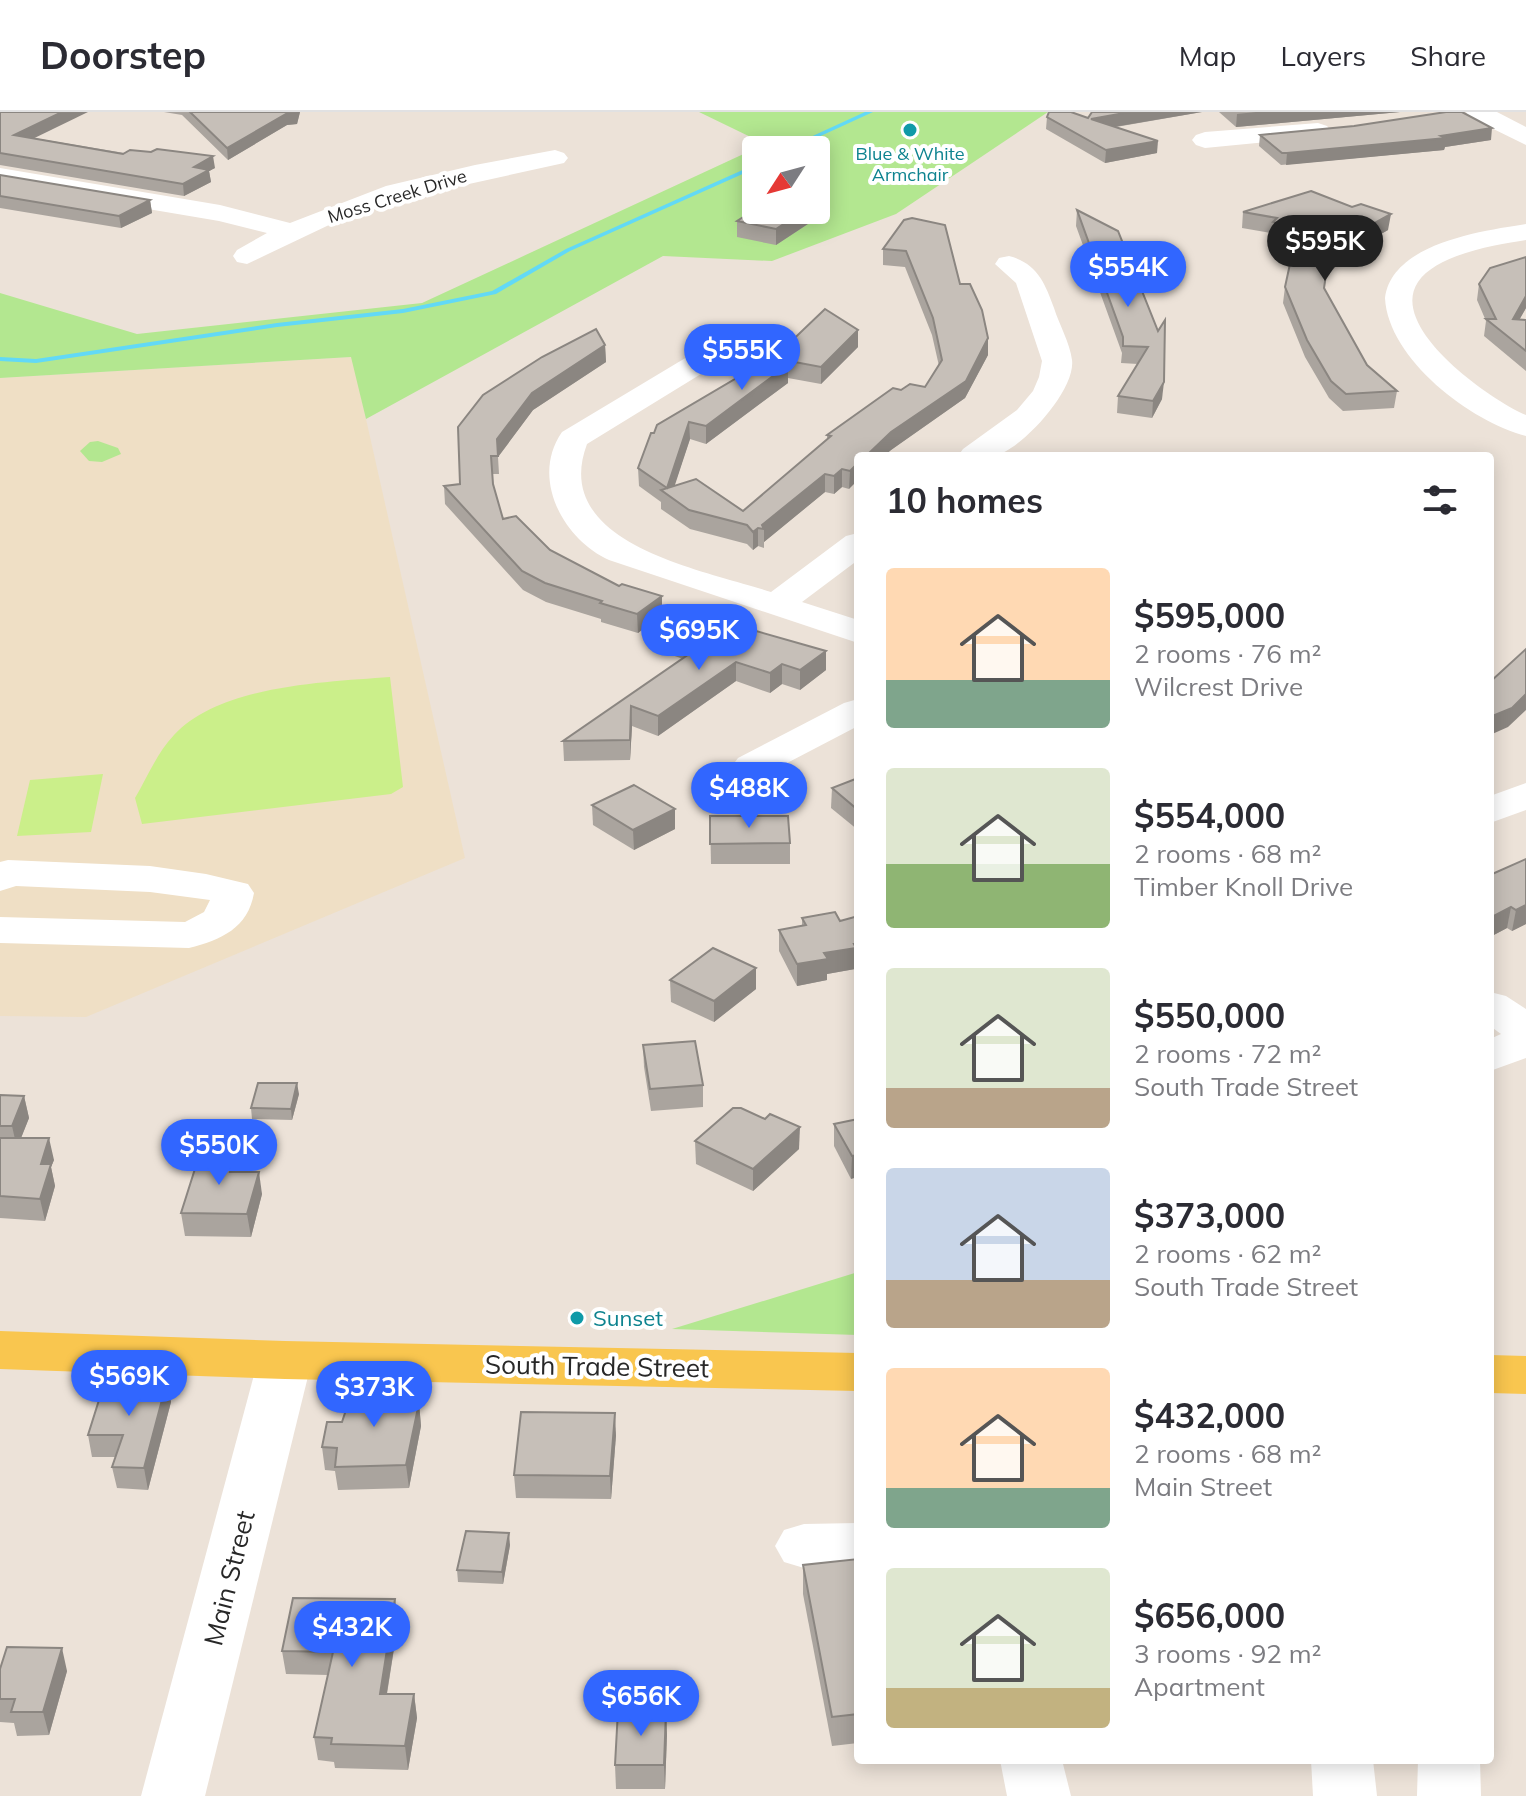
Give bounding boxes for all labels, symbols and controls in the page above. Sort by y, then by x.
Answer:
text: Doorstep [40,31,206,79]
text: Map [1179,38,1236,73]
text: Layers [1280,38,1366,73]
text: Share [1410,38,1486,73]
marker: Blue & White Armchair [901,121,919,139]
north arrow [742,136,830,224]
map controls [742,136,830,224]
place label: Blue & White Armchair [855,142,965,186]
street label: Moss Creek Drive [325,164,469,228]
pin: $595K [1269,215,1381,283]
text: $595K [1285,224,1365,257]
pin: $554K [1072,241,1184,309]
text: $554K [1088,250,1168,283]
pin: $555K [686,324,798,392]
text: $555K [702,333,782,366]
icon: filters [1418,478,1462,522]
text: 10 homes [886,479,1043,522]
text: $595,000 [1134,594,1285,637]
icon: home [950,600,1046,696]
pin: $695K [643,604,755,672]
text: $695K [659,613,739,646]
text: 2 rooms · 76 m² [1134,637,1321,670]
text: Wilcrest Drive [1134,670,1303,703]
pin: $488K [693,762,805,830]
text: $488K [709,771,789,804]
text: $554,000 [1134,794,1285,837]
icon: home [950,800,1046,896]
text: 2 rooms · 68 m² [1134,837,1321,870]
text: Timber Knoll Drive [1134,870,1353,903]
text: $550,000 [1134,994,1285,1037]
icon: home [950,1000,1046,1096]
text: 2 rooms · 72 m² [1134,1037,1321,1070]
text: South Trade Street [1134,1070,1358,1103]
pin: $550K [163,1119,275,1187]
text: $550K [179,1128,259,1161]
text: $373,000 [1134,1194,1285,1237]
icon: home [950,1200,1046,1296]
text: 2 rooms · 62 m² [1134,1237,1321,1270]
text: South Trade Street [1134,1270,1358,1303]
place label: Sunset [593,1304,663,1332]
marker: Sunset [568,1309,586,1327]
street label: South Trade Street [485,1348,709,1384]
pin: $569K [73,1350,185,1418]
text: $569K [89,1359,169,1392]
pin: $373K [318,1361,430,1429]
text: $373K [334,1370,414,1403]
text: $432,000 [1134,1394,1285,1437]
icon: home [950,1400,1046,1496]
text: 2 rooms · 68 m² [1134,1437,1321,1470]
text: Main Street [1134,1470,1272,1503]
street label: Main Street [196,1507,262,1649]
text: $656,000 [1134,1594,1285,1637]
icon: home [950,1600,1046,1696]
pin: $432K [296,1601,408,1669]
text: $432K [312,1610,392,1643]
text: 3 rooms · 92 m² [1134,1637,1321,1670]
pin: $656K [585,1670,697,1738]
text: Apartment [1134,1670,1265,1703]
text: $656K [601,1679,681,1712]

